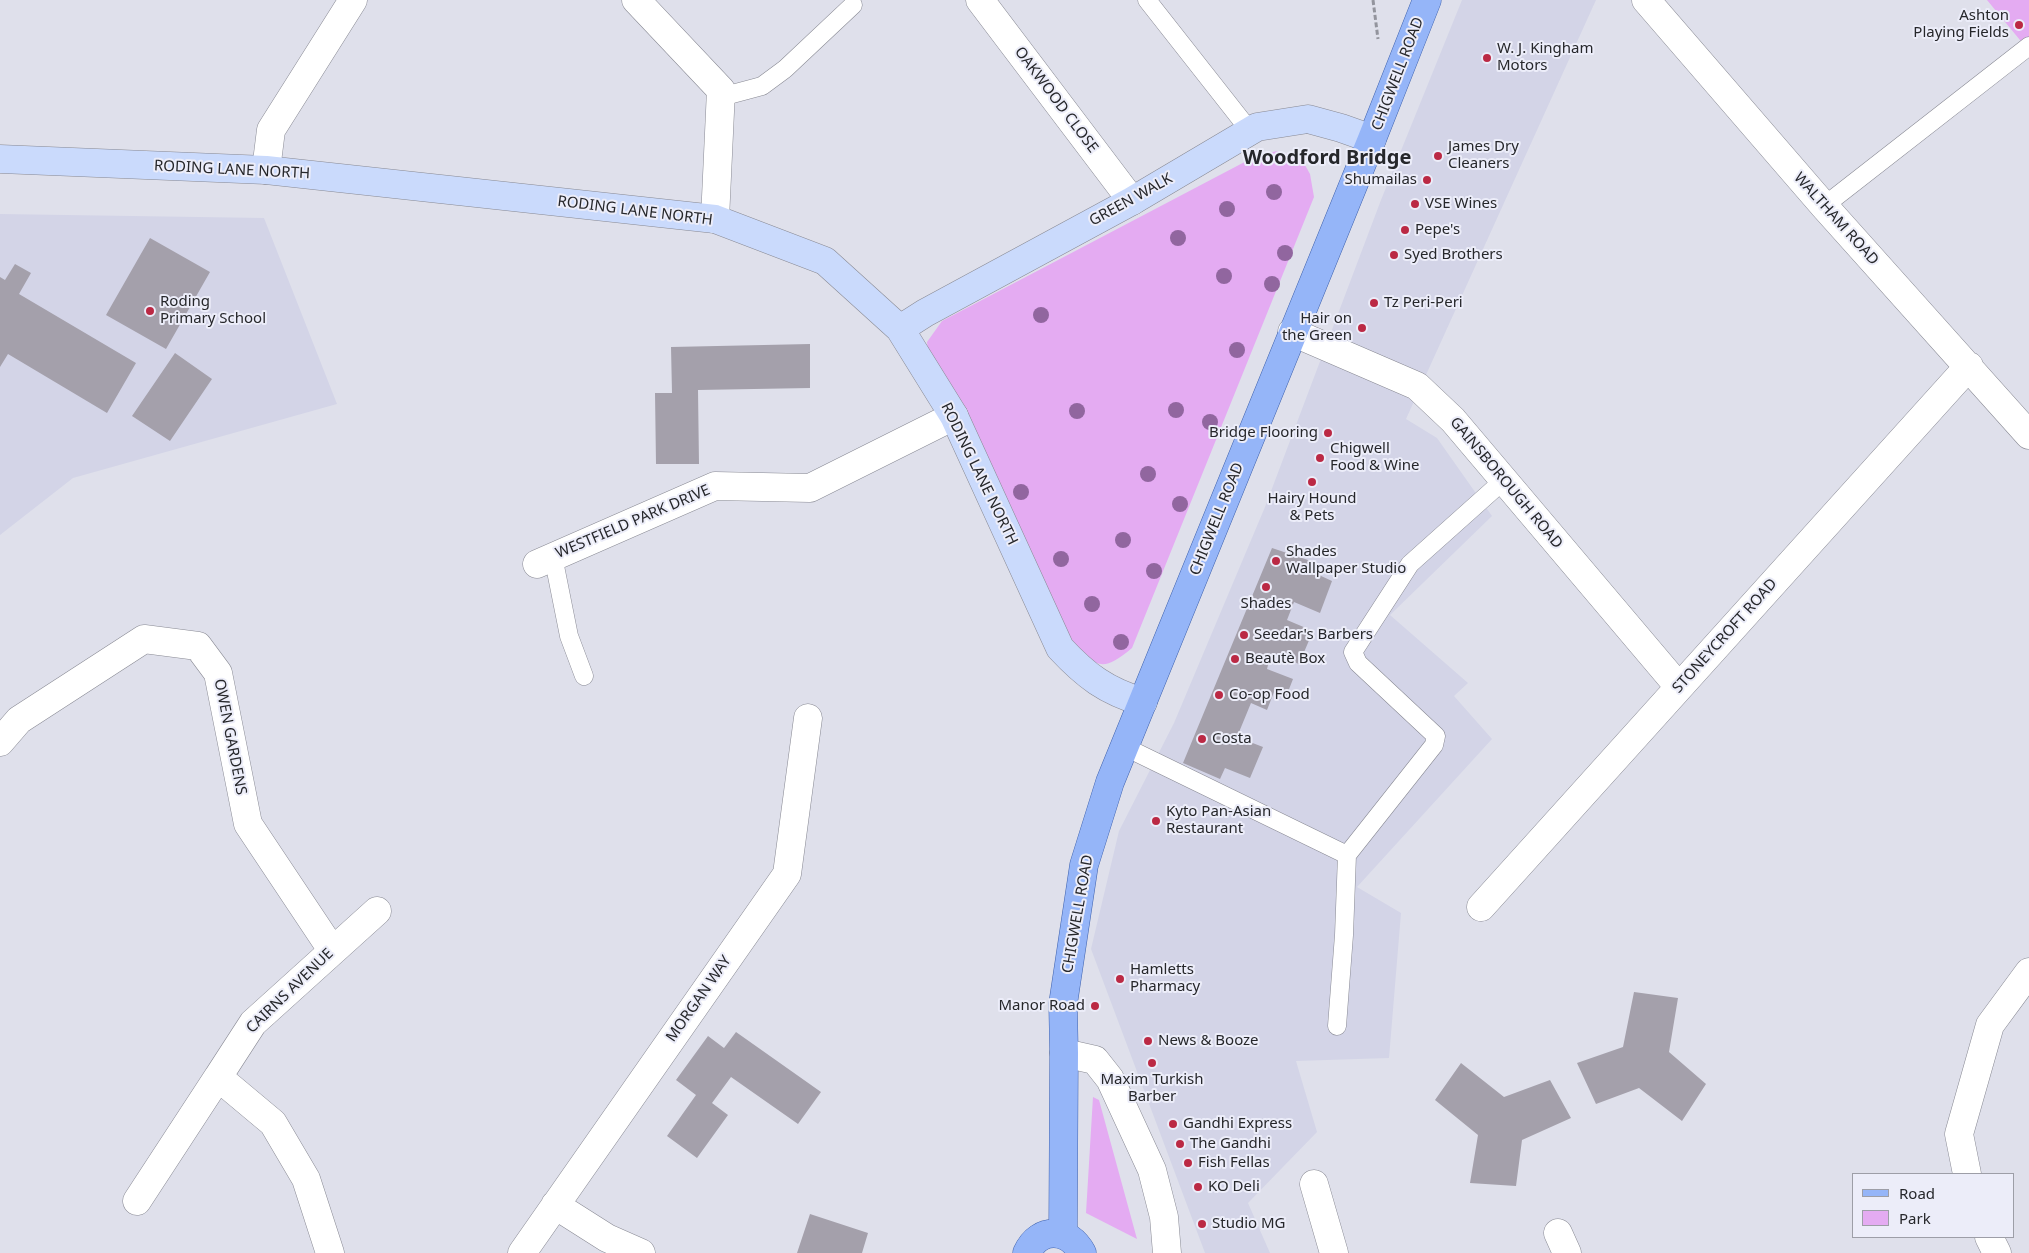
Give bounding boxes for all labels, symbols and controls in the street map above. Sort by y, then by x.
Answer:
place label: Ashton Playing Fields [1913,7,2009,42]
street label: CHIGWELL ROAD [1368,15,1428,133]
marker: Ashton Playing Fields [2013,19,2025,31]
place label: W. J. Kingham Motors [1497,40,1593,75]
street label: OAKWOOD CLOSE [1010,44,1102,156]
marker: W. J. Kingham Motors [1481,52,1493,64]
place label: James Dry Cleaners [1448,138,1519,173]
district label: Woodford Bridge [1243,146,1411,170]
marker: James Dry Cleaners [1432,150,1444,162]
street label: RODING LANE NORTH [153,157,311,183]
street label: WALTHAM ROAD [1790,169,1882,269]
street label: GREEN WALK [1086,170,1176,230]
place label: Shumailas [1344,171,1417,189]
marker: Shumailas [1421,174,1433,186]
street label: RODING LANE NORTH [556,193,714,229]
place label: VSE Wines [1425,195,1497,213]
marker: VSE Wines [1409,198,1421,210]
place label: Pepe's [1415,221,1460,239]
marker: Pepe's [1399,224,1411,236]
place label: Syed Brothers [1404,246,1503,264]
marker: Syed Brothers [1388,249,1400,261]
place label: Roding Primary School [160,293,266,328]
place label: Tz Peri-Peri [1384,294,1463,312]
marker: Tz Peri-Peri [1368,297,1380,309]
marker: Roding Primary School [144,305,156,317]
place label: Hair on the Green [1282,310,1352,345]
marker: Hair on the Green [1356,322,1368,334]
street label: RODING LANE NORTH [937,400,1021,548]
street label: GAINSBOROUGH ROAD [1446,414,1566,552]
place label: Bridge Flooring [1209,424,1318,442]
marker: Bridge Flooring [1322,427,1334,439]
place label: Chigwell Food & Wine [1330,440,1419,475]
marker: Chigwell Food & Wine [1314,452,1326,464]
street label: CHIGWELL ROAD [1186,460,1248,578]
marker: Hairy Hound & Pets [1306,476,1318,488]
street label: WESTFIELD PARK DRIVE [553,481,713,563]
place label: Hairy Hound & Pets [1267,490,1357,525]
place label: Shades Wallpaper Studio [1286,543,1406,578]
marker: Shades Wallpaper Studio [1270,555,1282,567]
street label: STONEYCROFT ROAD [1669,575,1781,697]
marker: Shades [1260,581,1272,593]
place label: Shades [1241,595,1291,613]
place label: Seedar's Barbers [1254,626,1373,644]
marker: Seedar's Barbers [1238,629,1250,641]
place label: Beautè Box [1245,650,1325,668]
marker: Beautè Box [1229,653,1241,665]
street label: OWEN GARDENS [210,677,250,797]
place label: Co-op Food [1229,686,1310,704]
marker: Co-op Food [1213,689,1225,701]
place label: Costa [1212,730,1252,748]
marker: Costa [1196,733,1208,745]
place label: Kyto Pan-Asian Restaurant [1166,803,1271,838]
marker: Kyto Pan-Asian Restaurant [1150,815,1162,827]
street label: CHIGWELL ROAD [1059,853,1097,975]
street label: CAIRNS AVENUE [243,945,337,1037]
street label: MORGAN WAY [663,952,735,1046]
place label: Hamletts Pharmacy [1130,961,1200,996]
marker: Hamletts Pharmacy [1114,973,1126,985]
place label: Manor Road [998,997,1085,1015]
marker: Manor Road [1089,1000,1101,1012]
place label: News & Booze [1158,1032,1259,1050]
marker: News & Booze [1142,1035,1154,1047]
marker: Maxim Turkish Barber [1146,1057,1158,1069]
place label: Maxim Turkish Barber [1100,1071,1204,1106]
place label: Gandhi Express [1183,1115,1292,1133]
marker: Gandhi Express [1167,1118,1179,1130]
place label: The Gandhi [1190,1135,1271,1153]
marker: The Gandhi [1174,1138,1186,1150]
place label: Fish Fellas [1198,1154,1270,1172]
marker: Fish Fellas [1182,1157,1194,1169]
legend [1852,1173,2014,1238]
place label: KO Deli [1208,1178,1260,1196]
marker: KO Deli [1192,1181,1204,1193]
text: Road [1899,1183,1935,1203]
text: Park [1899,1208,1931,1228]
place label: Studio MG [1212,1215,1286,1233]
marker: Studio MG [1196,1218,1208,1230]

